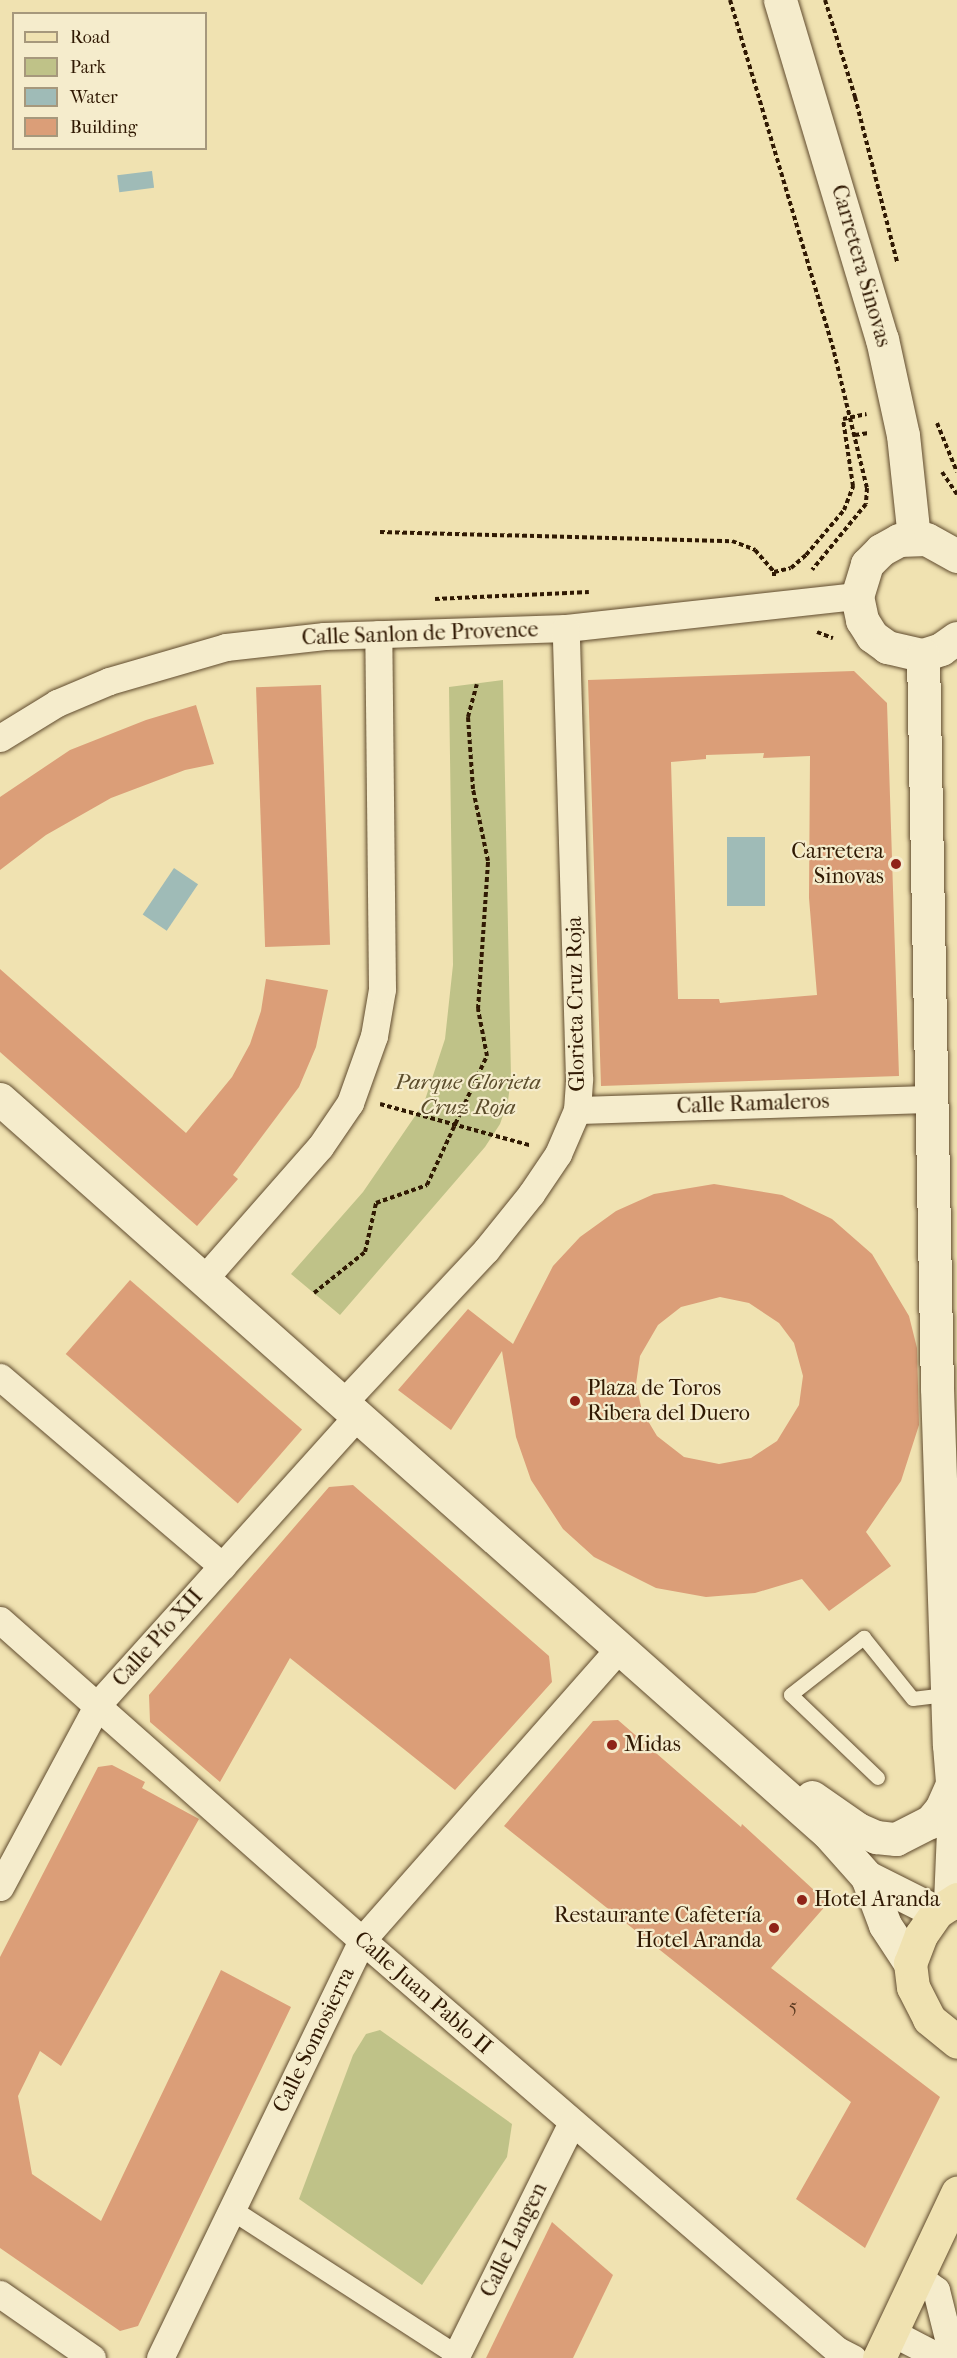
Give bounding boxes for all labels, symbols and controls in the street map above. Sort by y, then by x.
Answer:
legend [12,12,207,150]
text: Road [70,27,110,48]
text: Park [70,57,106,78]
text: Water [70,87,118,108]
text: Building [70,117,137,138]
street label: Carretera Sinovas [825,182,897,350]
street label: Calle Sanlon de Provence [301,617,539,651]
place label: Carretera Sinovas [791,838,884,890]
marker: Carretera Sinovas [889,857,903,871]
street label: Glorieta Cruz Roja [561,916,591,1092]
park label: Parque Glorieta Cruz Roja [395,1069,541,1120]
street label: Calle Ramaleros [676,1088,830,1120]
place label: Plaza de Toros Ribera del Duero [587,1375,750,1426]
marker: Plaza de Toros Ribera del Duero [568,1394,582,1408]
street label: Calle Pío XII [107,1584,209,1692]
place label: Midas [624,1732,681,1758]
marker: Midas [605,1738,619,1752]
place label: Hotel Aranda [814,1887,940,1913]
marker: Hotel Aranda [795,1893,809,1907]
place label: Restaurante Cafetería Hotel Aranda [554,1902,762,1954]
marker: Restaurante Cafetería Hotel Aranda [767,1921,781,1935]
street label: Calle Juan Pablo II [349,1926,497,2060]
street label: Calle Somosierra [267,1963,361,2117]
house number: 5 [789,1994,797,2018]
street label: Calle Langen [475,2178,553,2302]

